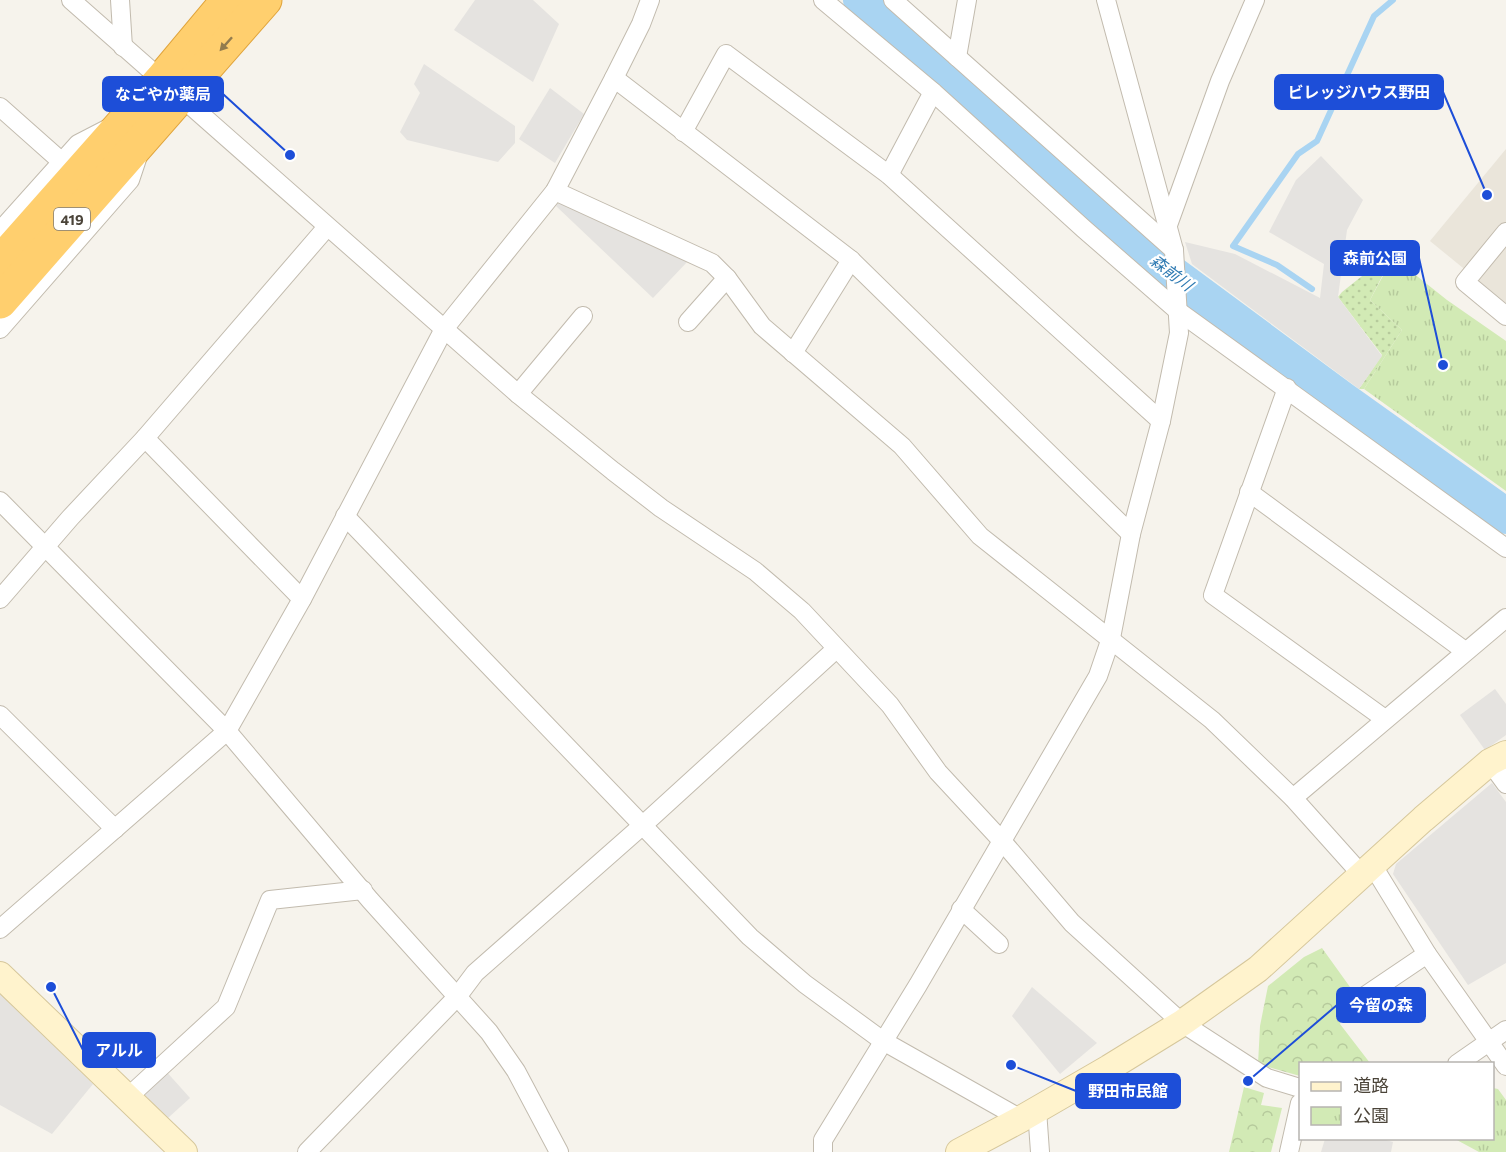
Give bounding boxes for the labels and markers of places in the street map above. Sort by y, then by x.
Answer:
callout: ビレッジハウス野田 [1275,75,1443,109]
callout: なごやか薬局 [103,77,223,111]
callout: 森前公園 [1331,241,1419,275]
callout: 今留の森 [1337,988,1425,1022]
callout: アルル [83,1033,155,1067]
callout: 野田市民館 [1076,1074,1180,1108]

